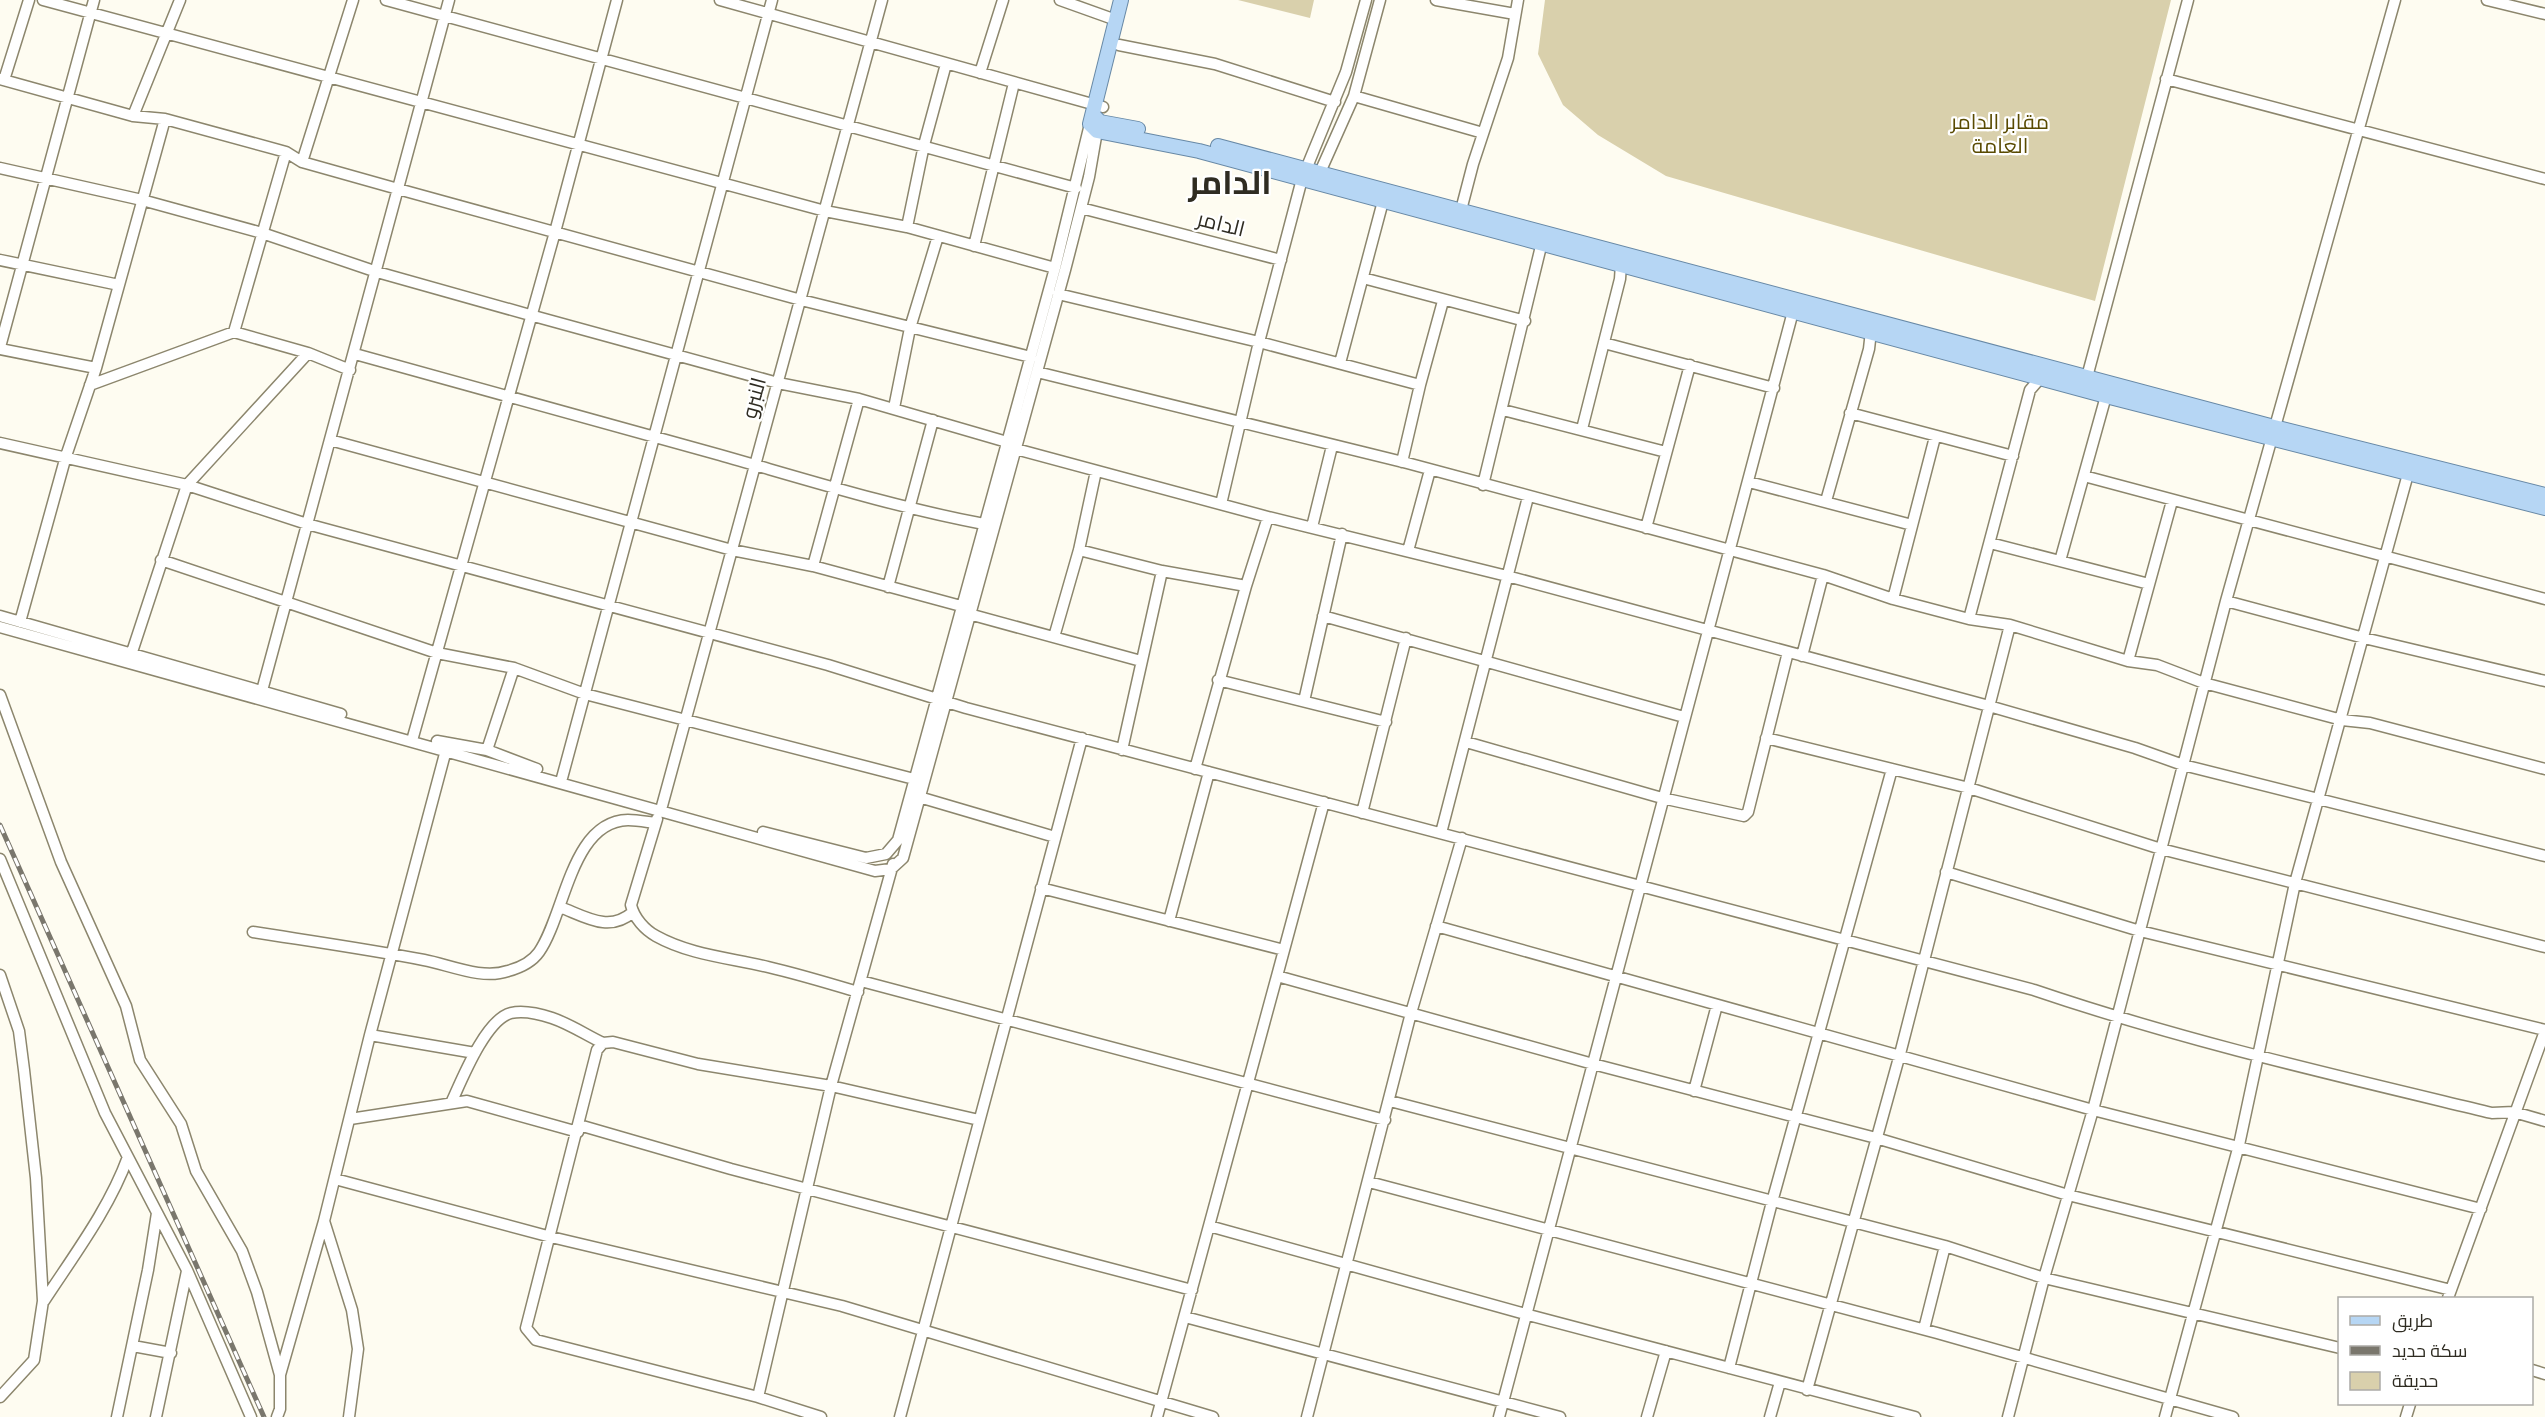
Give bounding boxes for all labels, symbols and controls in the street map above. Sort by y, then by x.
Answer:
park label: مقابر الدامر العامة [1950,110,2049,158]
district label: الدامر [1187,163,1272,202]
street label: الدامر [1194,206,1247,241]
street label: النبرو [737,375,771,421]
legend [2338,1297,2533,1405]
text: طريق [2392,1310,2433,1333]
text: سكة حديد [2392,1340,2467,1361]
text: حديقة [2392,1370,2438,1391]

